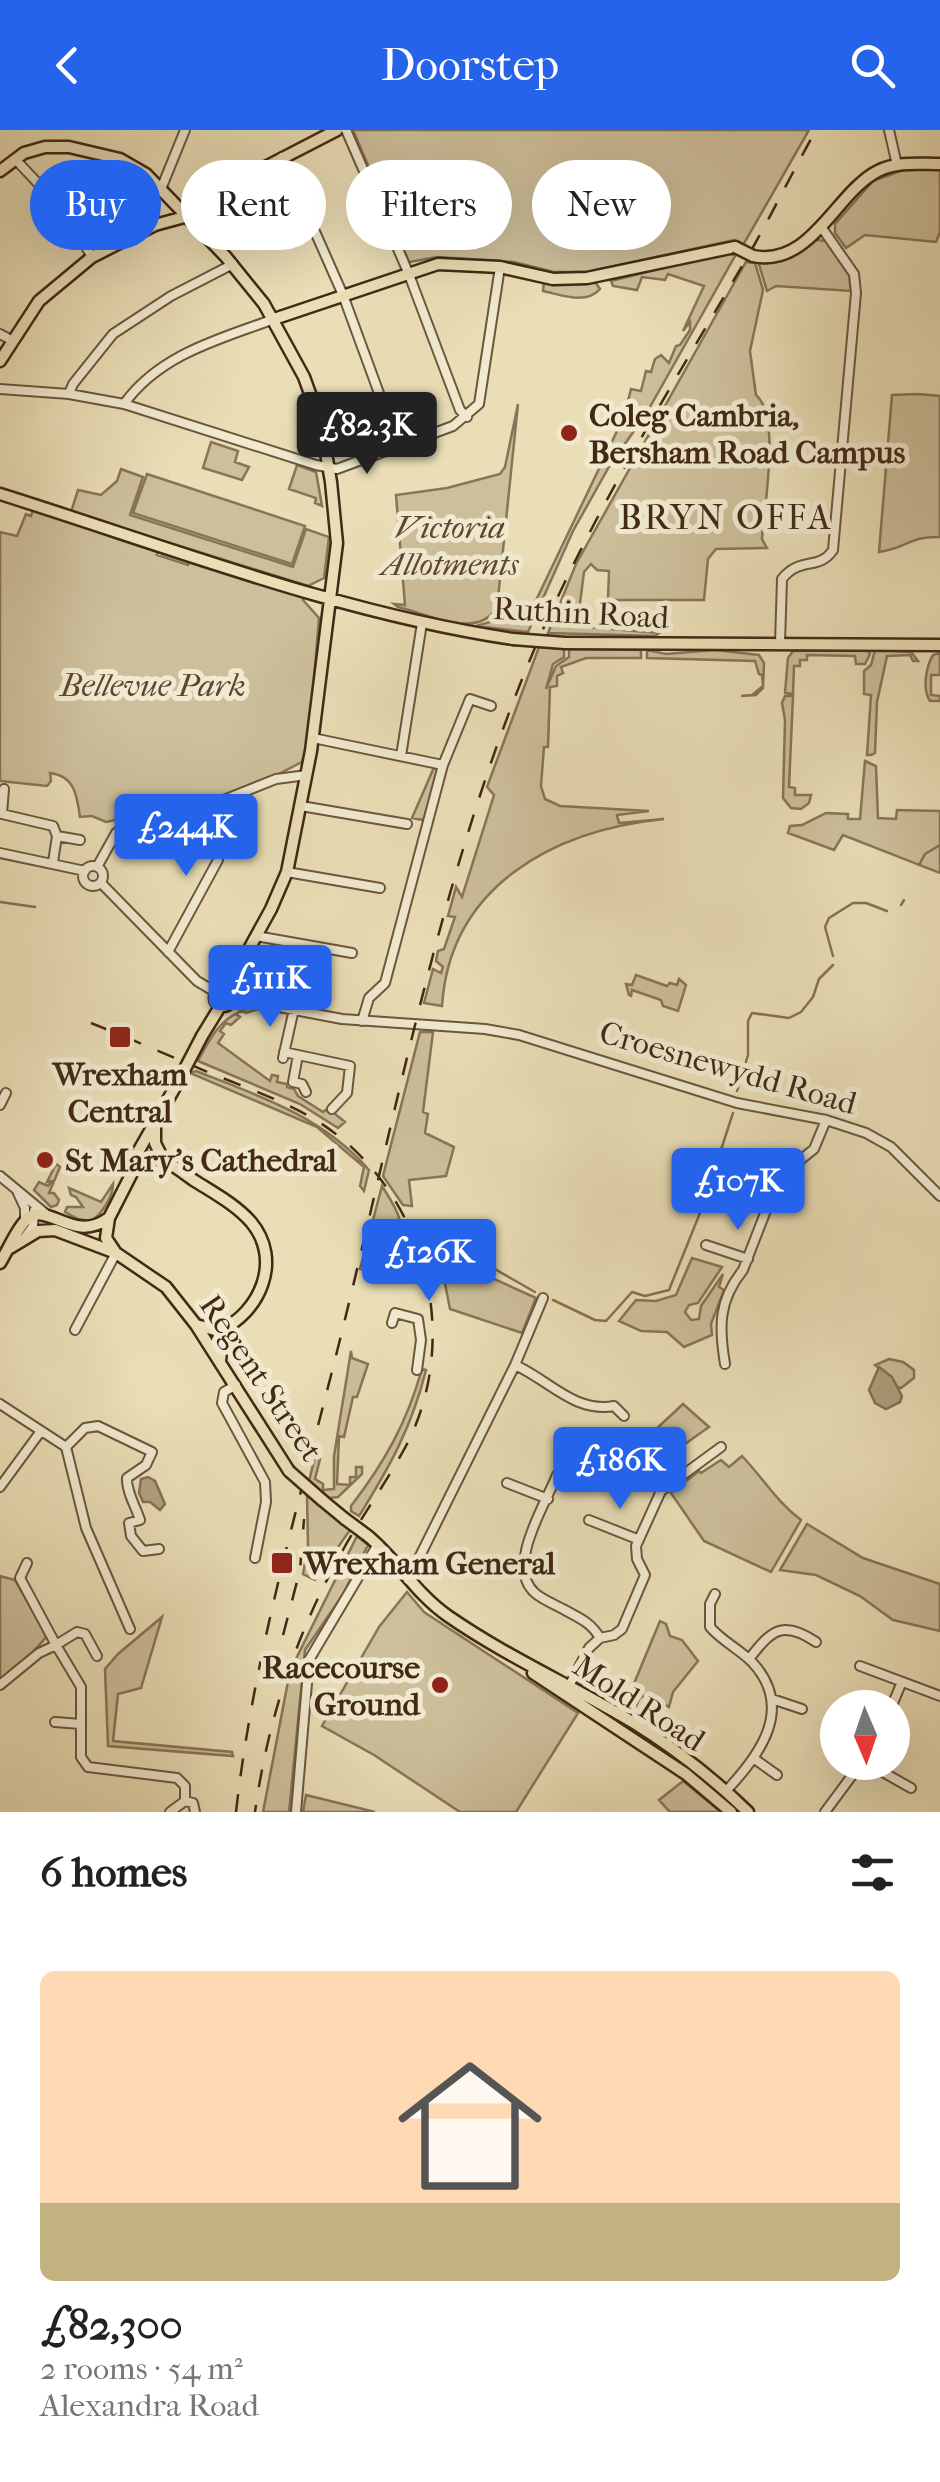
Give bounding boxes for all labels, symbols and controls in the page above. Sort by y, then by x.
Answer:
icon: back [40,38,95,93]
icon: search [845,38,900,93]
text: Doorstep [381,39,559,92]
chip: Buy [30,160,161,250]
chip: Rent [181,160,326,250]
chip: Filters [346,160,512,250]
chip: New [532,160,671,250]
pin: £82.3K [286,392,448,477]
place label: Coleg Cambria, Bersham Road Campus [589,397,906,471]
text: £82.3K [319,406,415,443]
marker: Coleg Cambria, Bersham Road Campus [558,422,580,444]
district label: BRYN OFFA [619,497,833,538]
park label: Victoria Allotments [378,509,520,583]
street label: Ruthin Road [492,590,671,636]
park label: Bellevue Park [58,667,246,704]
pin: £244K [116,794,256,879]
text: £244K [136,808,236,845]
pin: £111K [200,945,340,1030]
text: £111K [231,959,309,996]
street label: Croesnewydd Road [595,1014,861,1123]
marker: Wrexham Central [107,1024,133,1050]
place label: Wrexham Central [51,1056,188,1130]
place label: St Mary's Cathedral [65,1142,337,1179]
pin: £107K [668,1148,808,1233]
marker: St Mary's Cathedral [34,1149,56,1171]
text: £107K [694,1162,782,1199]
pin: £126K [359,1219,499,1304]
text: £126K [384,1233,474,1270]
street label: Regent Street [192,1288,331,1469]
pin: £186K [550,1427,690,1512]
text: £186K [575,1441,665,1478]
place label: Wrexham General [302,1545,555,1582]
marker: Wrexham General [269,1550,295,1576]
street label: Mold Road [566,1647,712,1759]
place label: Racecourse Ground [262,1649,422,1723]
marker: Racecourse Ground [429,1674,451,1696]
north arrow [820,1690,910,1780]
map controls [820,1690,910,1780]
icon: filters [845,1845,900,1900]
text: 6 homes [40,1848,187,1897]
icon: home [380,2036,560,2216]
text: £82,300 [40,2301,183,2350]
text: 2 rooms · 54 m² [40,2350,243,2387]
text: Alexandra Road [40,2387,259,2424]

